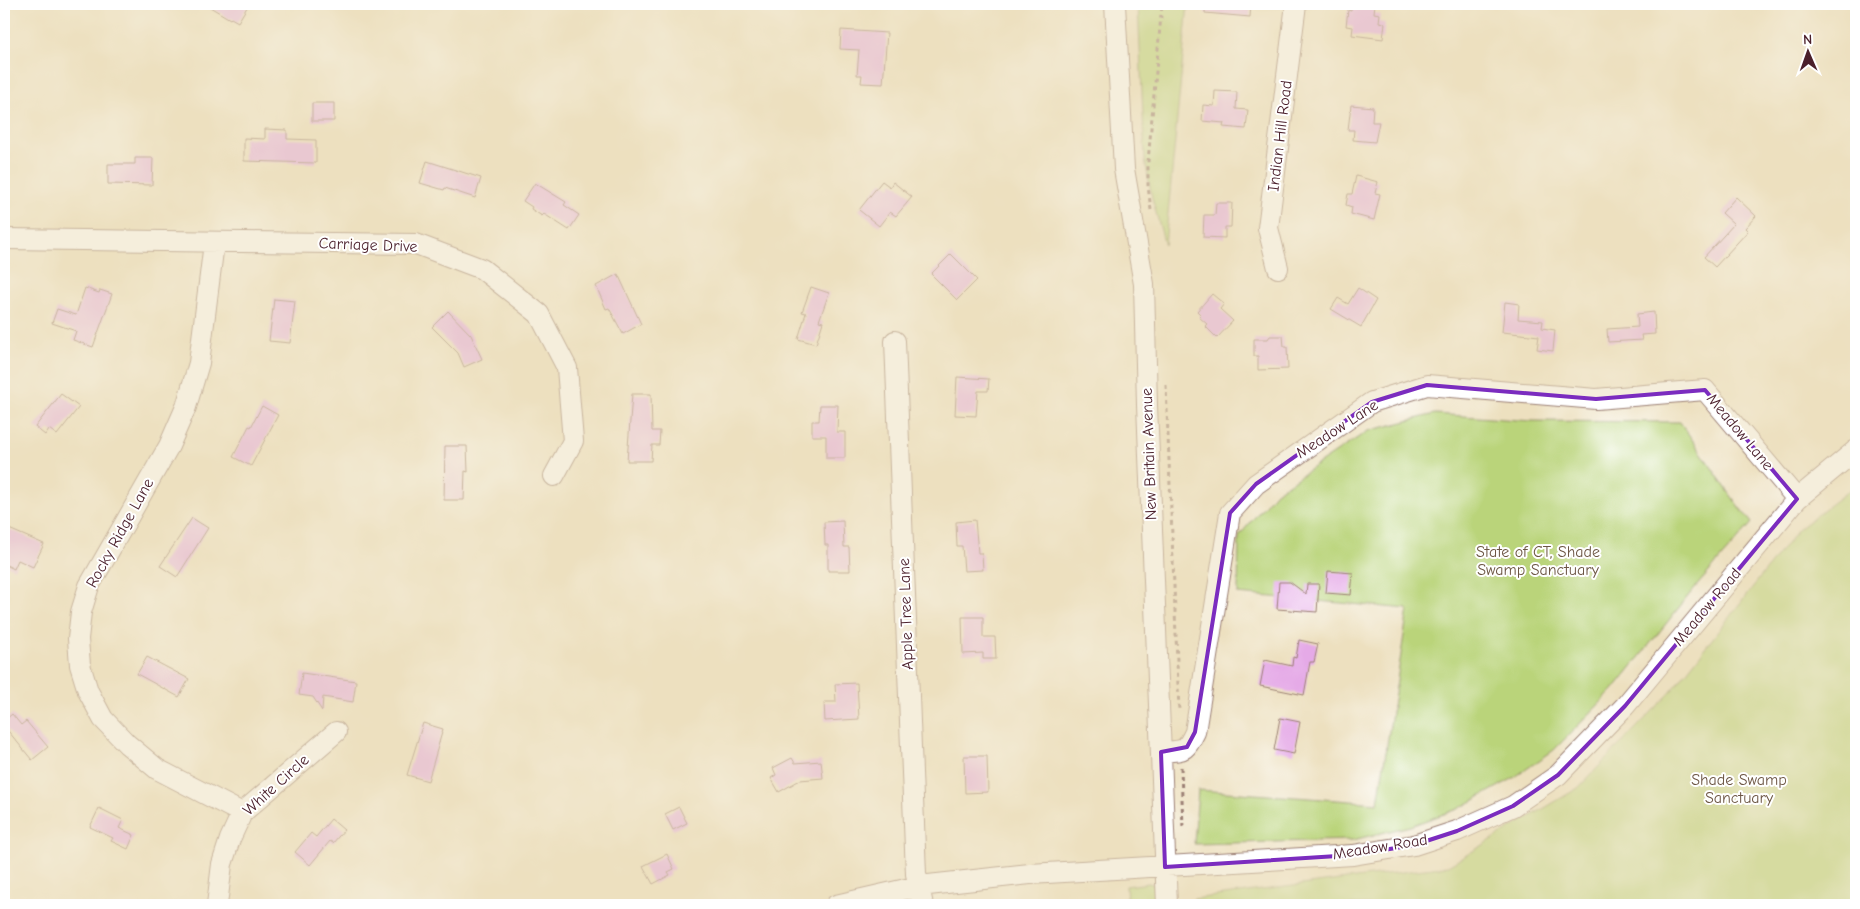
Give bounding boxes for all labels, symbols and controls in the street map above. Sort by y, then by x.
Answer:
north arrow [1782,28,1832,78]
text: N [1803,31,1812,48]
street label: Indian Hill Road [1264,79,1296,193]
street label: Carriage Drive [318,234,418,256]
street label: New Britain Avenue [1138,388,1160,520]
street label: Meadow Lane [1703,390,1777,474]
street label: Meadow Lane [1293,396,1381,462]
street label: Rocky Ridge Lane [83,475,157,591]
park label: State of CT, Shade Swamp Sanctuary [1476,543,1600,579]
street label: Apple Tree Lane [895,558,917,670]
street label: Meadow Road [1669,564,1745,650]
street label: White Circle [239,751,313,819]
park label: Shade Swamp Sanctuary [1691,771,1787,807]
street label: Meadow Road [1331,831,1429,863]

